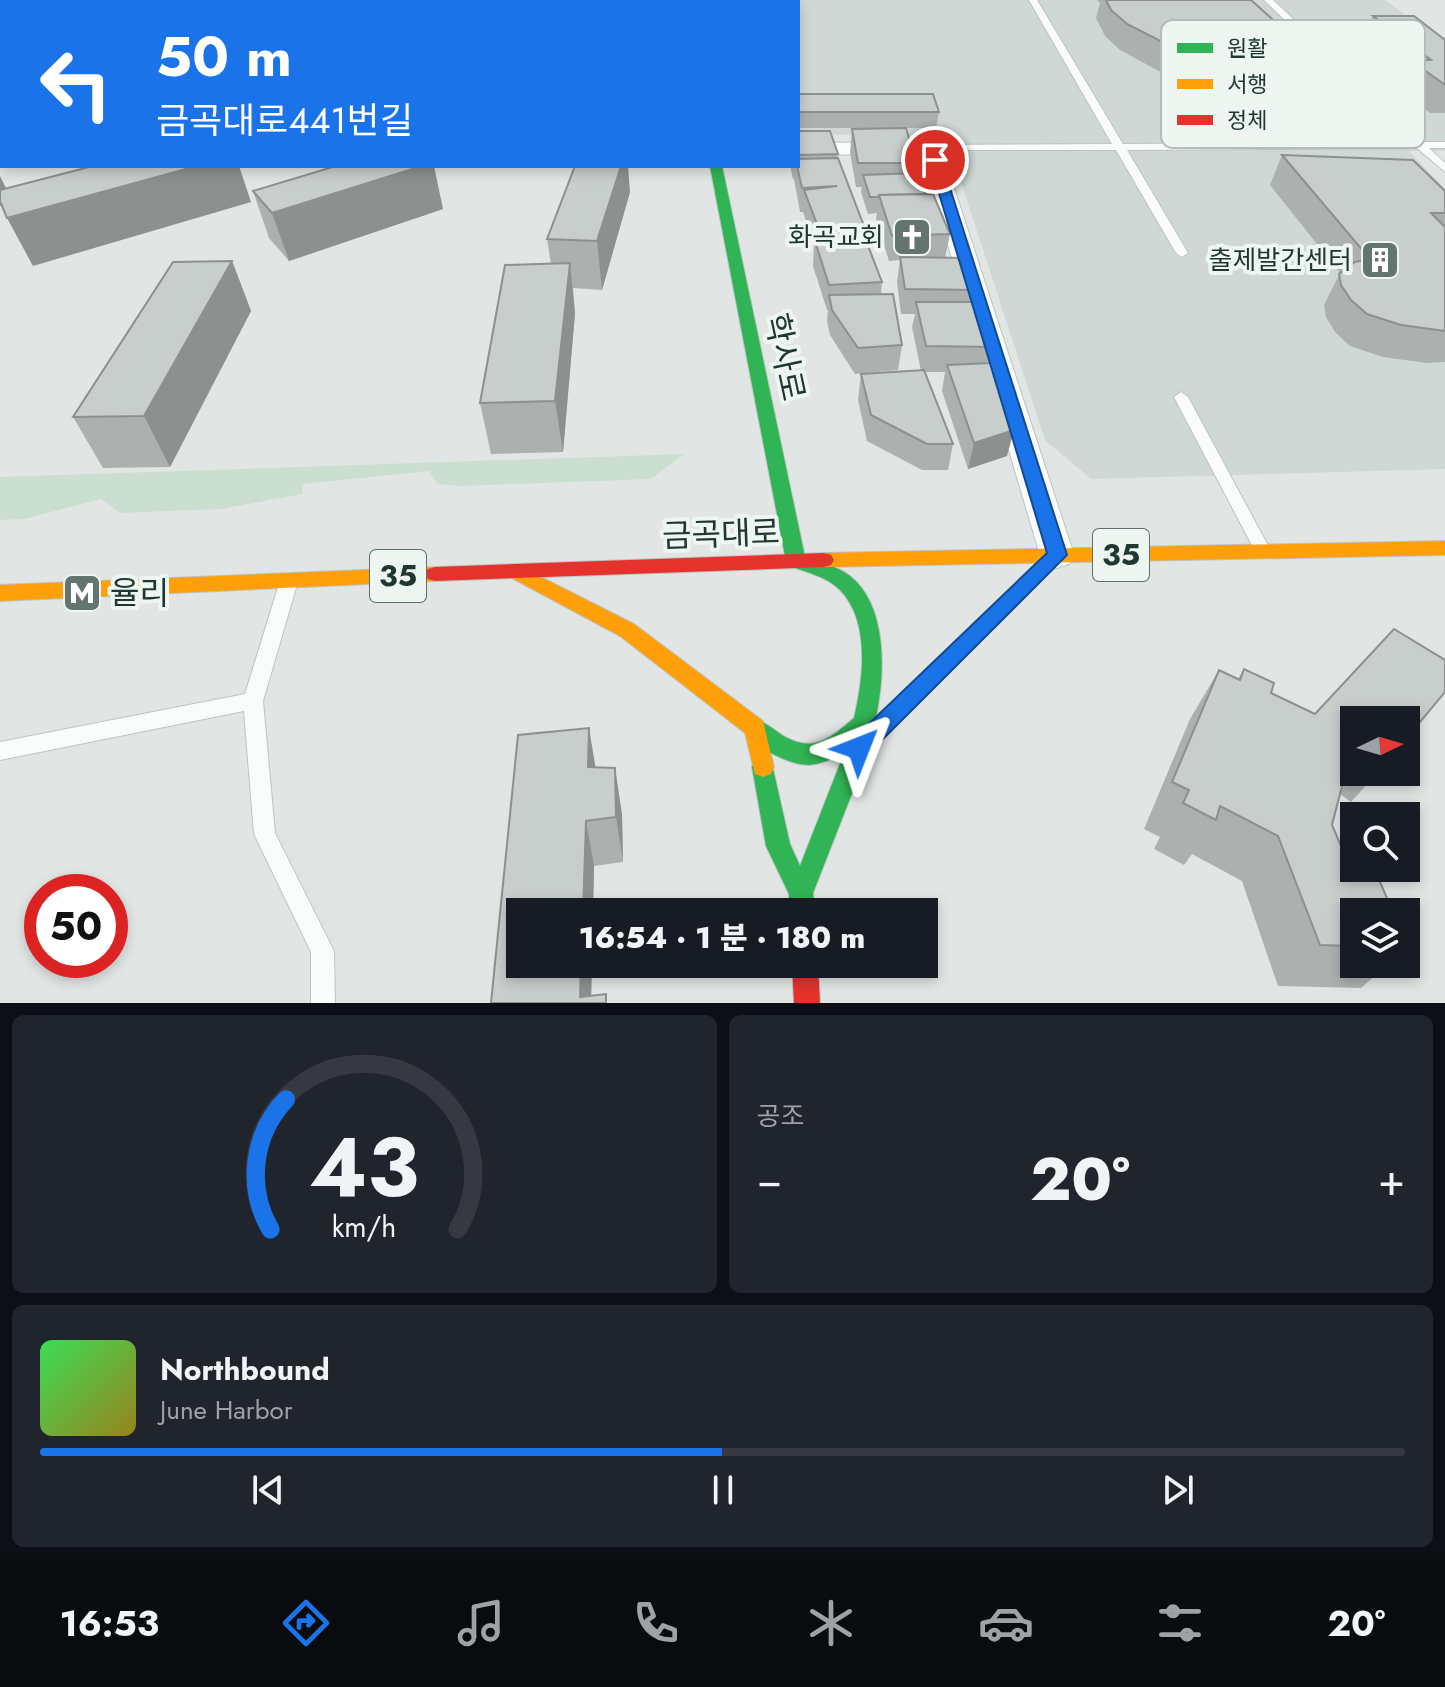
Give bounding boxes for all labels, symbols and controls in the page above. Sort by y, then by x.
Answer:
text: 50 m [156,16,292,97]
legend [1161,20,1425,148]
icon: left [24,32,128,136]
text: 원활 [1227,32,1267,64]
text: 서행 [1227,68,1267,100]
text: 금곡대로441번길 [156,94,413,146]
text: 정체 [1227,104,1267,136]
pin [901,126,969,194]
icon: arrive [913,138,957,182]
church icon: 화곡교회 [891,216,933,258]
place label: 화곡교회 [788,218,884,256]
building icon: 출제발간센터 [1359,239,1401,281]
place label: 출제발간센터 [1208,241,1352,279]
street label: 학사로 [753,309,817,405]
street label: 금곡대로 [661,509,781,559]
road number: 35 [1093,529,1149,581]
road number: 35 [370,550,426,602]
place label: 율리 [110,570,169,616]
metro station icon: 율리 [61,572,103,614]
position arrow [817,706,901,790]
north arrow [1340,706,1420,786]
map controls [1340,706,1420,978]
button: search [1340,802,1420,882]
speed limit sign: 50 [24,874,128,978]
button: layers [1340,898,1420,978]
text: 16:54 · 1 분 · 180 m [579,916,865,959]
text: 공조 [757,1097,804,1135]
text: 43 [309,1107,419,1227]
text: 20° [1030,1136,1130,1223]
text: − [757,1148,782,1212]
text: + [1378,1148,1405,1212]
text: km/h [332,1206,397,1248]
text: Northbound [160,1348,330,1391]
text: June Harbor [160,1391,293,1429]
icon: previous [246,1468,290,1512]
icon: pause [701,1468,745,1512]
icon: next [1156,1468,1200,1512]
icon: directions [278,1595,334,1651]
icon: music [453,1595,509,1651]
icon: phone [628,1595,684,1651]
icon: climate [803,1595,859,1651]
icon: car [978,1595,1034,1651]
icon: filters [1152,1595,1208,1651]
text: 16:53 [59,1597,159,1649]
text: 20° [1327,1597,1386,1649]

